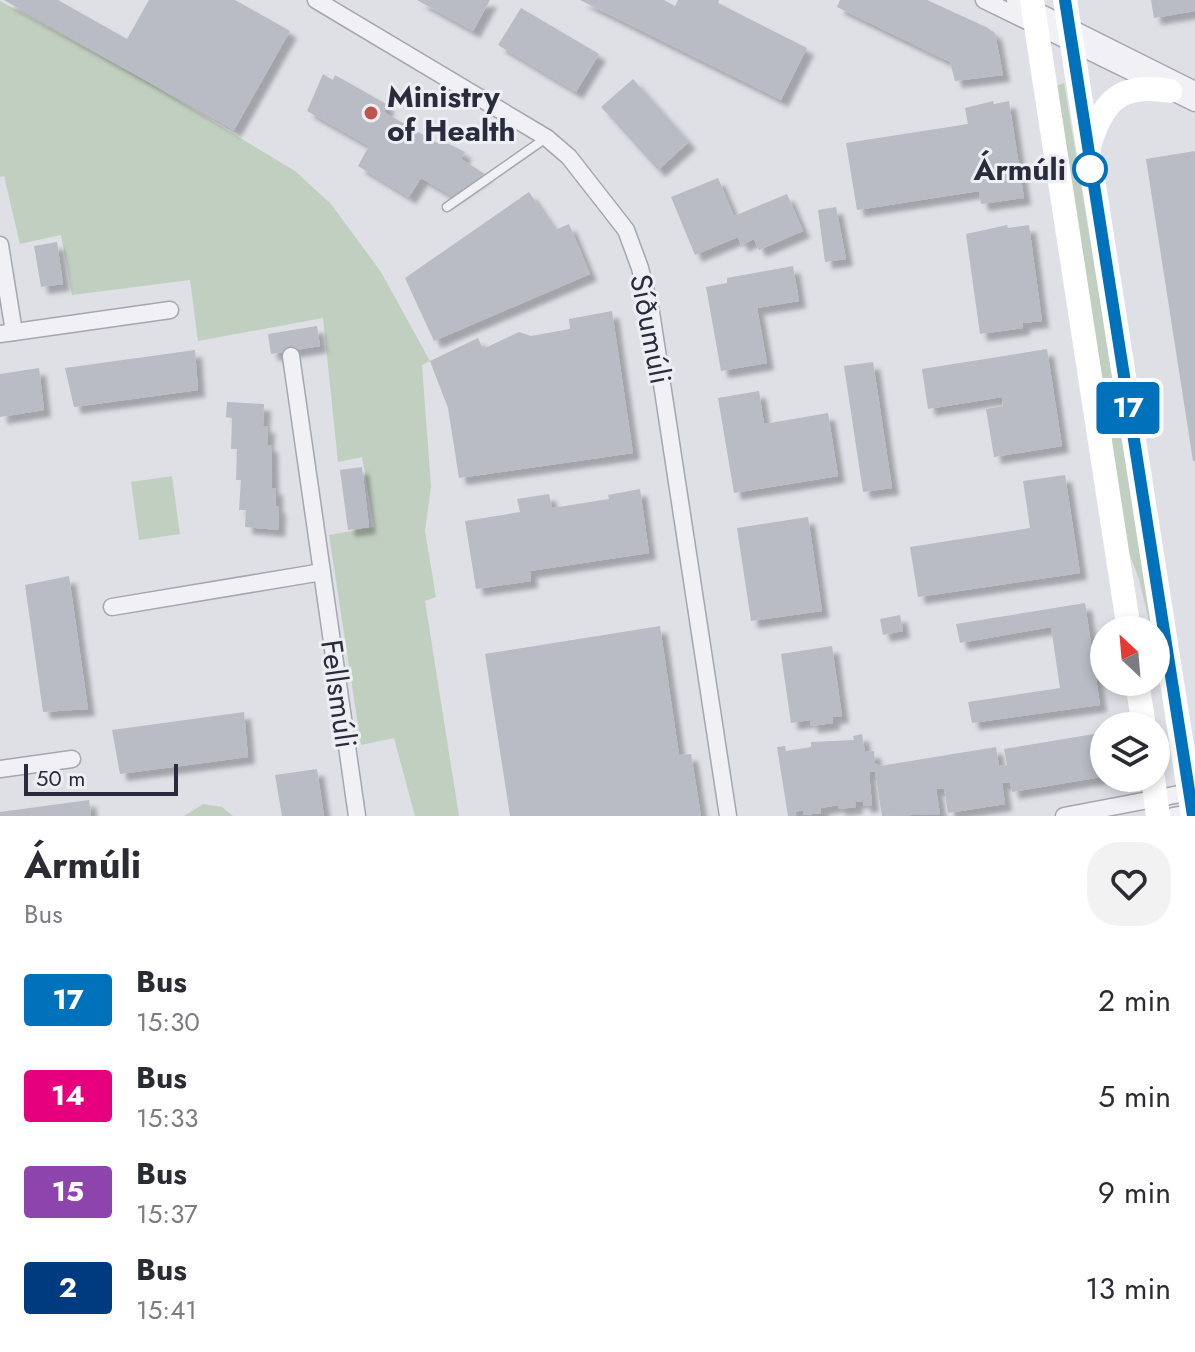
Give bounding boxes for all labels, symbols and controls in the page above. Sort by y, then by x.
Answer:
place label: Ministry of Health [387,75,516,152]
marker: Ministry of Health [362,104,380,122]
place label: Ármúli [972,148,1066,191]
marker: Ármúli [1073,152,1107,186]
street label: Síðumúli [619,270,683,388]
line badge: 17 [1092,382,1164,434]
text: 17 [1112,387,1144,428]
north arrow [1090,616,1170,696]
map controls [1090,616,1170,792]
street label: Fellsmúli [310,637,368,751]
button: layers [1090,712,1170,792]
scale bar [24,760,178,796]
text: 50 m [36,762,85,794]
text: Ármúli [24,837,141,892]
button: heart [1087,842,1171,926]
text: Bus [24,895,63,933]
text: Bus [136,960,187,1003]
text: 17 [52,979,84,1020]
text: 2 min [1098,979,1171,1022]
text: 15:30 [136,1003,200,1041]
text: Bus [136,1056,187,1099]
text: 14 [51,1075,85,1116]
text: 5 min [1098,1075,1171,1118]
text: 15:33 [136,1099,199,1137]
text: Bus [136,1152,187,1195]
text: 15 [52,1171,84,1212]
text: 9 min [1098,1171,1171,1214]
text: 15:37 [136,1195,198,1233]
text: Bus [136,1248,187,1291]
text: 2 [59,1267,77,1308]
text: 13 min [1085,1267,1171,1310]
text: 15:41 [136,1291,197,1329]

